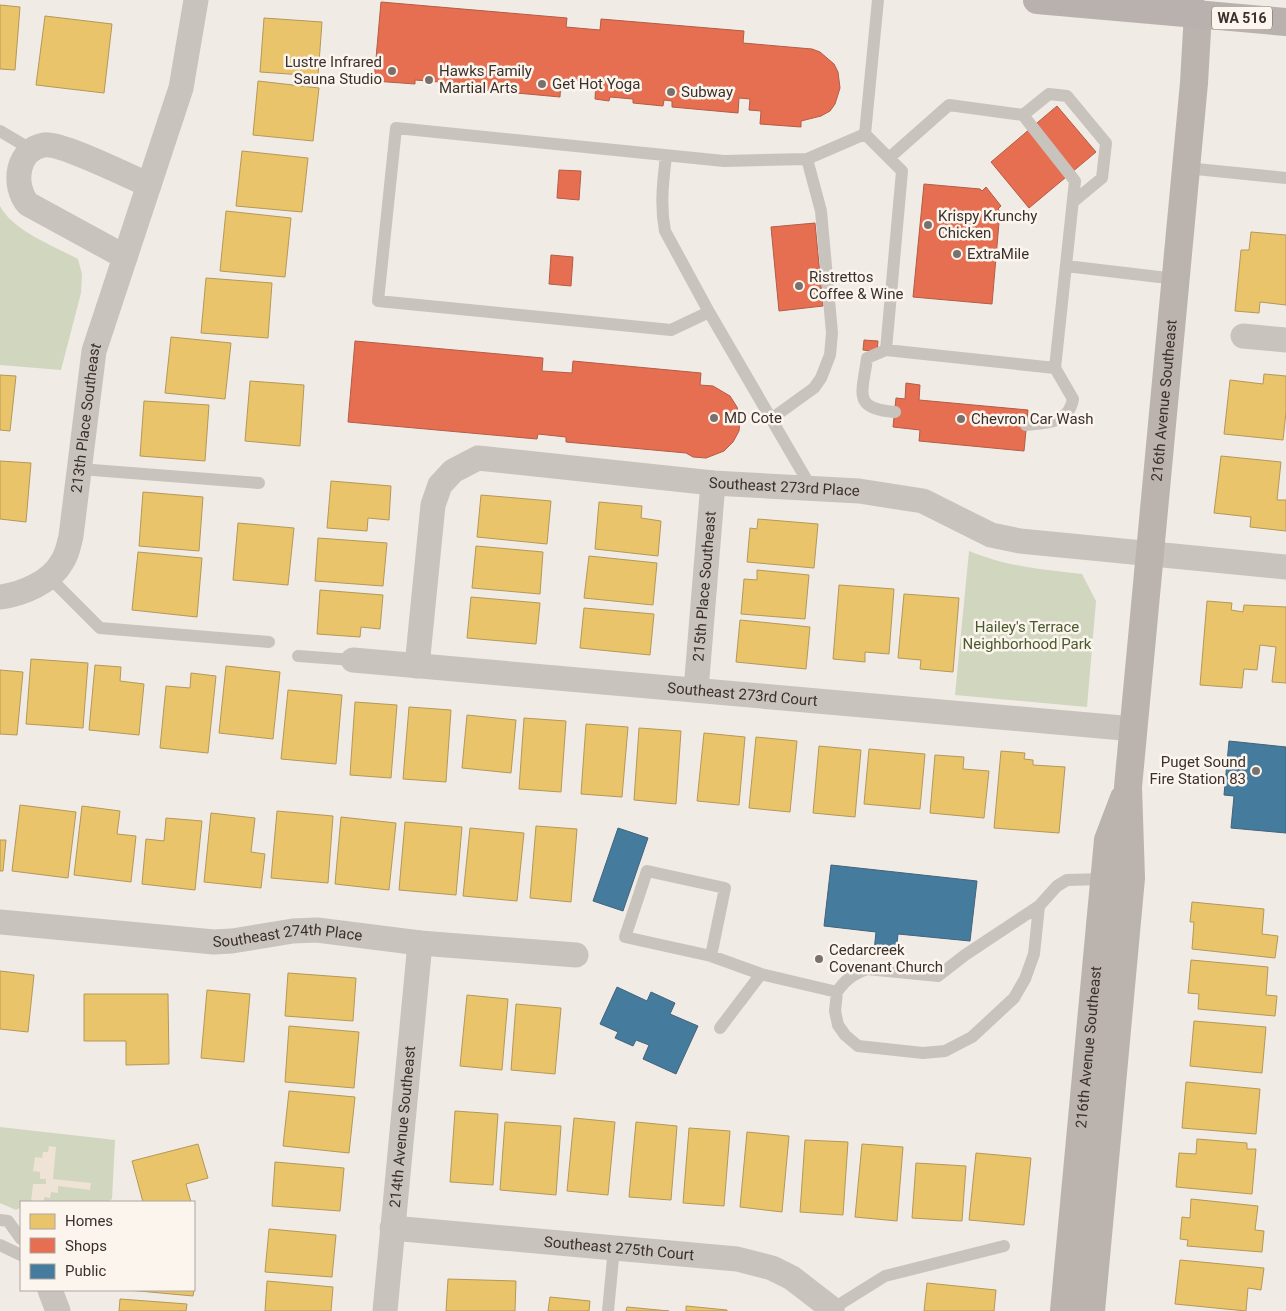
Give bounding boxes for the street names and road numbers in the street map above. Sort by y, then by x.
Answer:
road number: WA 516 [1212,7,1272,30]
street label: 216th Avenue Southeast [1148,319,1181,482]
street label: 213th Place Southeast [67,341,105,494]
street label: Southeast 273rd Place [708,474,860,500]
street label: 215th Place Southeast [689,510,720,662]
street label: Southeast 273rd Court [667,679,819,710]
street label: Southeast 274th Place [212,921,363,951]
street label: 216th Avenue Southeast [1072,965,1105,1129]
street label: 214th Avenue Southeast [386,1045,419,1209]
street label: Southeast 275th Court [543,1233,695,1264]

